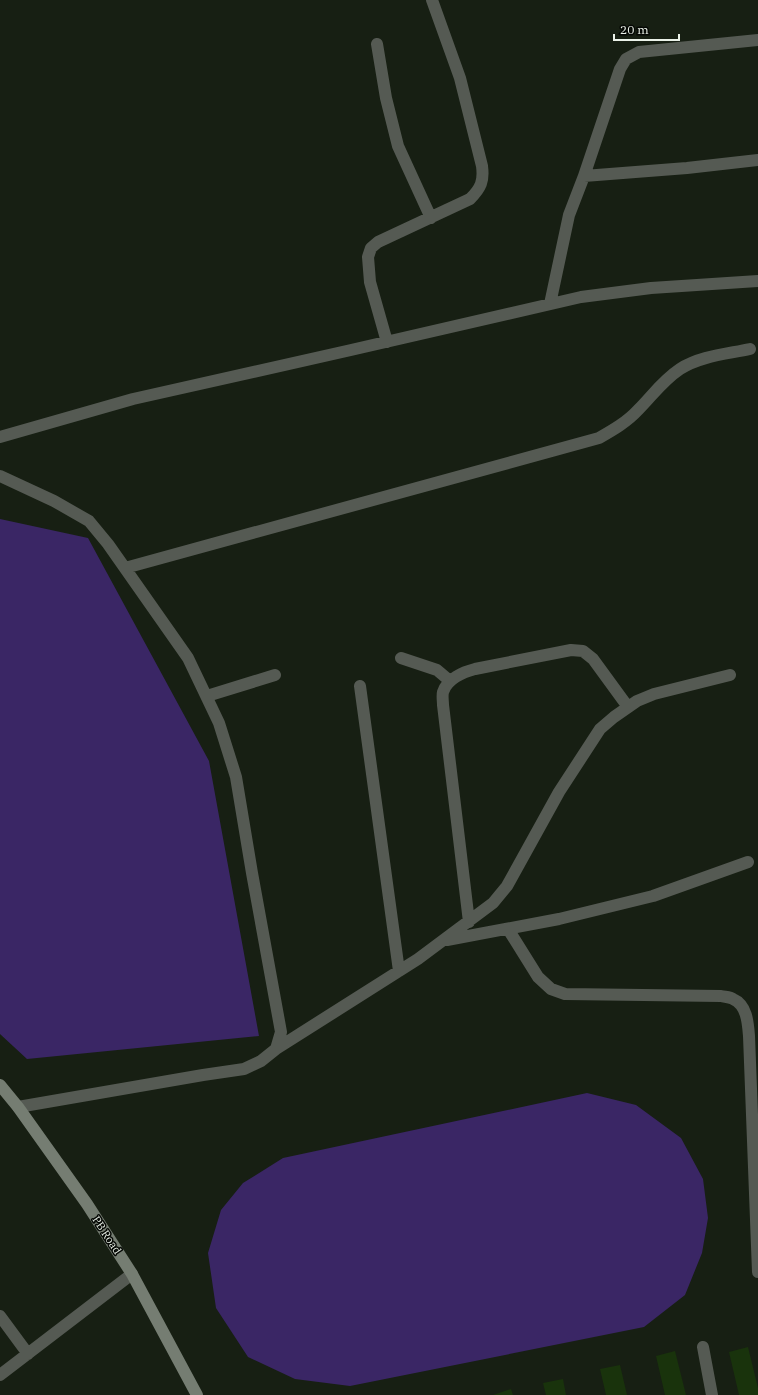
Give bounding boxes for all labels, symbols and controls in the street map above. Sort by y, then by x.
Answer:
scale bar [614,16,679,42]
text: 20 m [620,22,649,37]
street label: PB Road [89,1213,125,1257]

